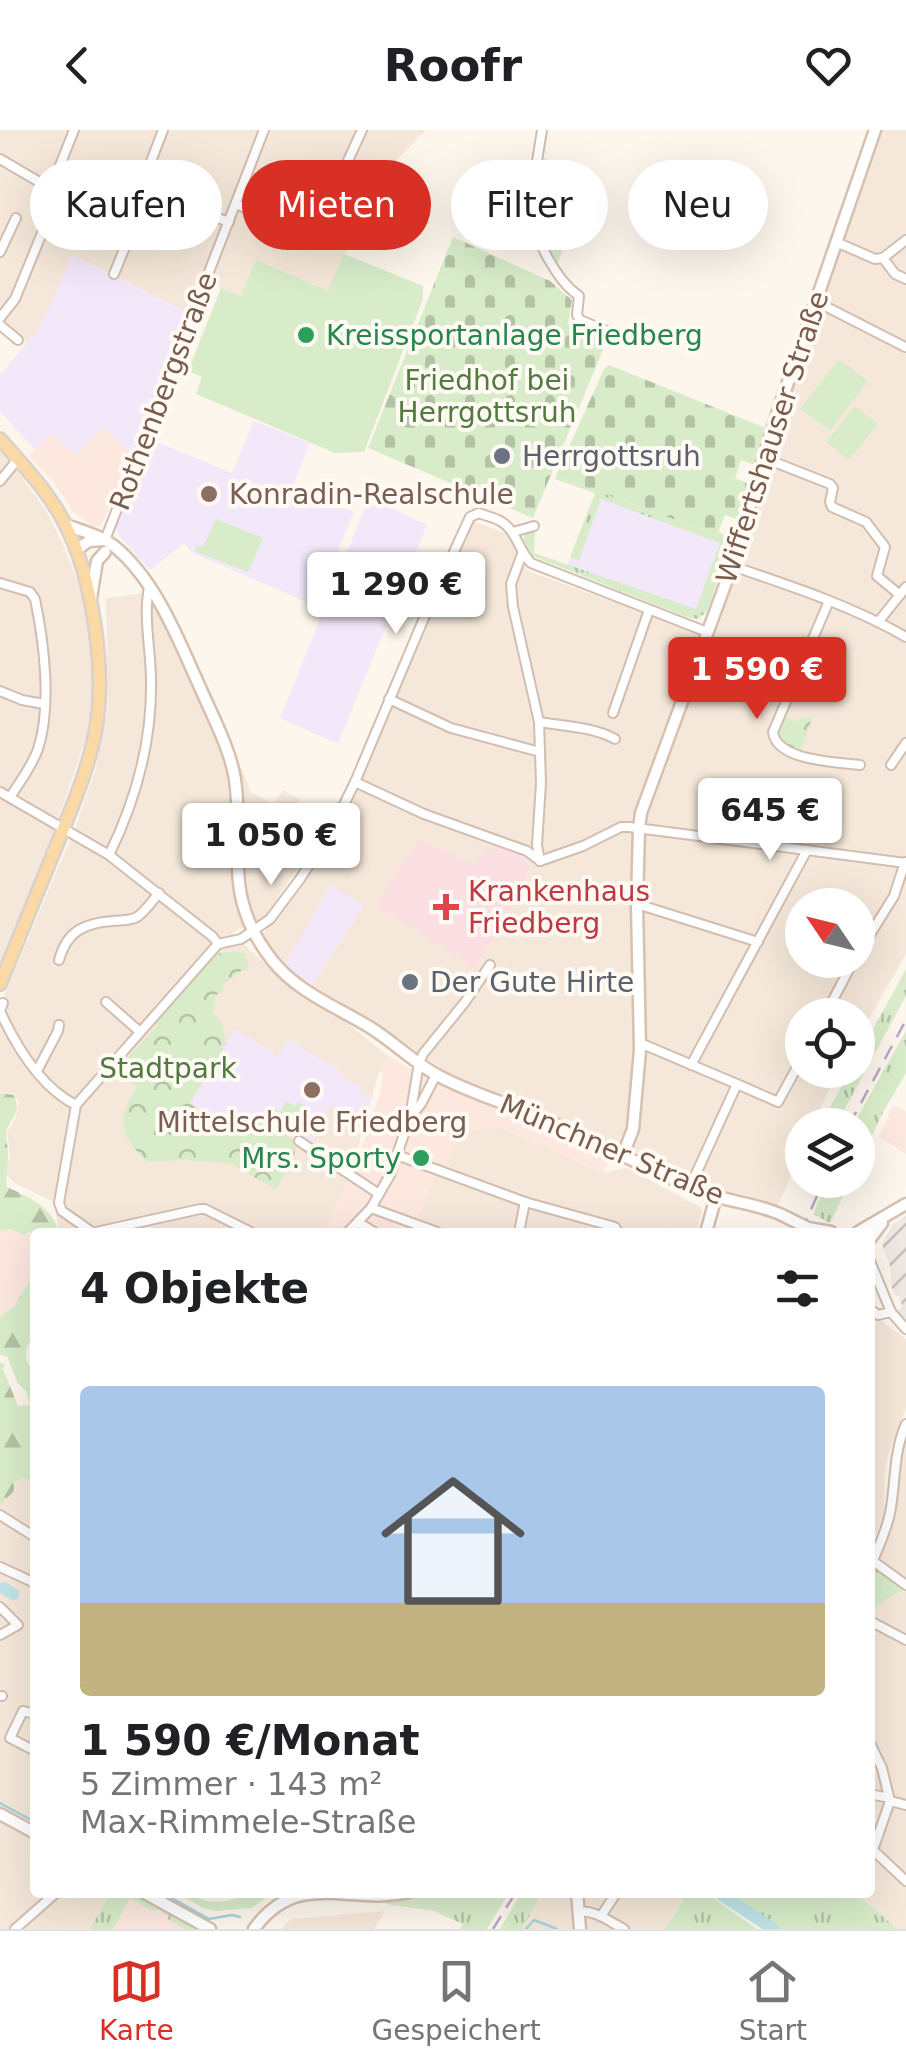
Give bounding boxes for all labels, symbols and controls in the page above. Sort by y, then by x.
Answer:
icon: back [50,38,105,93]
icon: heart [801,38,856,93]
text: Roofr [384,39,522,92]
chip: Kaufen [30,160,222,250]
chip: Mieten [242,160,431,250]
chip: Filter [451,160,608,250]
chip: Neu [628,160,768,250]
street label: Rothenbergstraße [103,268,224,515]
street label: Wiffertshauser Straße [710,287,835,588]
place label: Kreissportanlage Friedberg [326,319,703,352]
marker: Kreissportanlage Friedberg [295,324,317,346]
park label: Friedhof bei Herrgottsruh [398,364,576,429]
place label: Herrgottsruh [522,440,701,473]
marker: Herrgottsruh [491,445,513,467]
place label: Konradin-Realschule [229,478,514,511]
marker: Konradin-Realschule [198,483,220,505]
pin: 1 290 € [304,552,488,637]
text: 1 290 € [329,565,463,603]
pin: 1 590 € [665,637,849,722]
text: 1 590 € [690,650,824,688]
pin: 645 € [700,778,840,863]
text: 645 € [720,791,820,829]
pin: 1 050 € [179,803,363,888]
text: 1 050 € [204,816,338,854]
place label: Krankenhaus Friedberg [468,875,650,940]
north arrow [785,888,875,978]
map controls [785,888,875,1198]
marker: Krankenhaus Friedberg [433,894,459,920]
place label: Der Gute Hirte [430,966,634,999]
marker: Der Gute Hirte [399,971,421,993]
button: locate [785,998,875,1088]
park label: Stadtpark [99,1052,237,1085]
marker: Mittelschule Friedberg [301,1079,323,1101]
street label: Münchner Straße [495,1087,729,1212]
place label: Mittelschule Friedberg [157,1106,467,1139]
button: layers [785,1108,875,1198]
place label: Mrs. Sporty [241,1142,401,1175]
marker: Mrs. Sporty [410,1147,432,1169]
icon: filters [770,1261,825,1316]
text: 4 Objekte [80,1264,309,1313]
icon: home [363,1451,543,1631]
text: 1 590 €/Monat [80,1716,420,1765]
text: 5 Zimmer · 143 m² [80,1765,382,1803]
text: Max-Rimmele-Straße [80,1803,416,1841]
tab: Karte [99,1954,174,2047]
tab: Gespeichert [372,1954,541,2047]
tab: Start [739,1954,807,2047]

